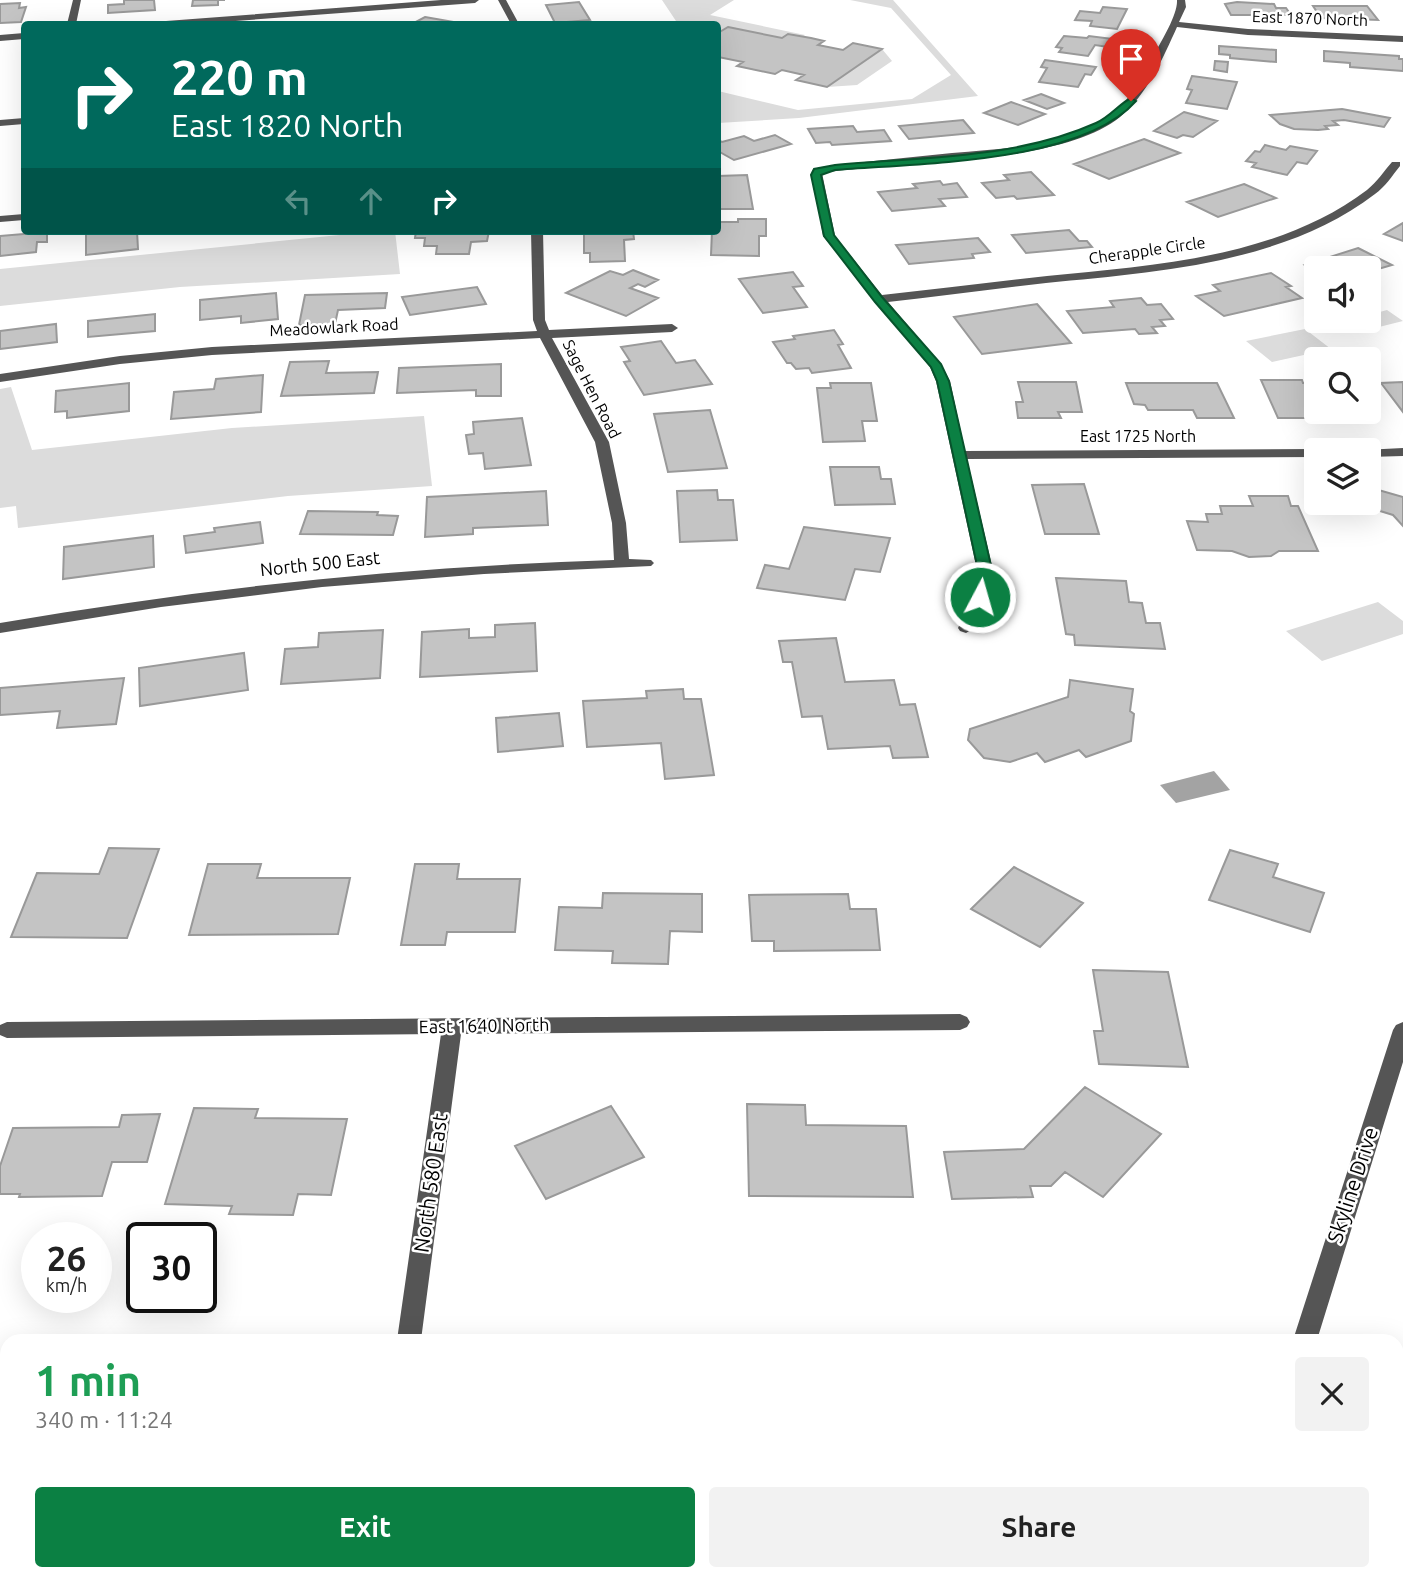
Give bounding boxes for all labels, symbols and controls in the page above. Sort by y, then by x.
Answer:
street label: East 1870 North [1252,7,1368,29]
pin [1101,29,1161,101]
icon: arrive [1112,40,1150,78]
icon: right [56,49,147,140]
text: 220 m [171,49,308,104]
text: East 1820 North [171,107,403,143]
icon: left [279,182,317,220]
icon: ahead [352,182,390,220]
icon: right [425,182,463,220]
street label: Cherapple Circle [1087,233,1207,267]
map controls [1304,256,1381,515]
button: sound [1304,256,1381,333]
street label: Meadowlark Road [269,315,399,339]
street label: Sage Hen Road [559,337,625,441]
button: search [1304,347,1381,424]
street label: East 1725 North [1080,427,1196,445]
button: layers [1304,438,1381,515]
street label: North 500 East [259,547,381,579]
position arrow [943,560,1017,634]
street label: East 1640 North [418,1014,549,1036]
street label: North 580 East [408,1112,452,1254]
street label: Skyline Drive [1322,1124,1382,1246]
speed limit sign: 30 [126,1222,217,1313]
text: 26 [47,1238,86,1278]
text: km/h [46,1275,87,1295]
text: 1 min [35,1357,141,1404]
button: close [1295,1357,1369,1431]
text: 340 m · 11:24 [35,1407,173,1432]
button: Exit [35,1487,695,1567]
button: Share [709,1487,1369,1567]

